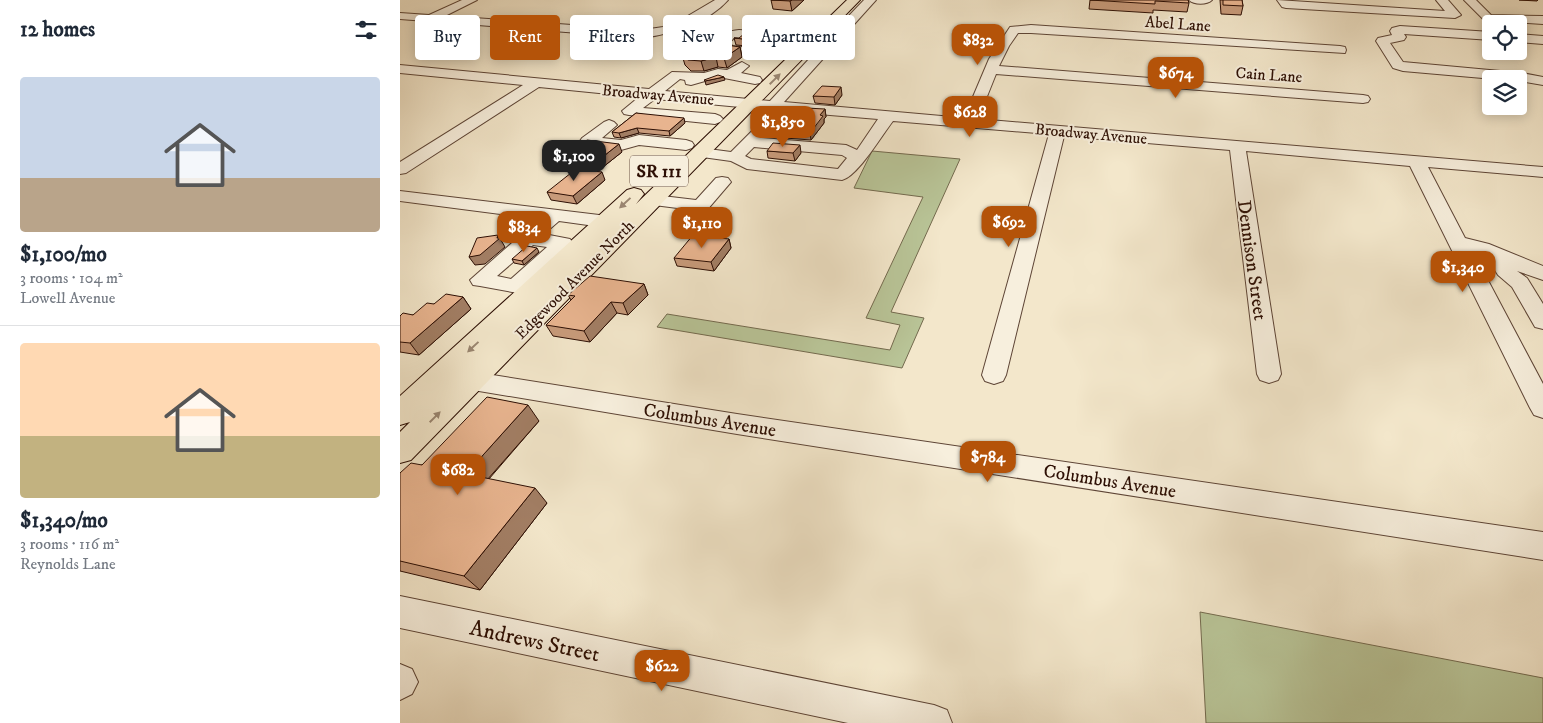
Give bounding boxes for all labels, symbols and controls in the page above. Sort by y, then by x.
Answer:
street label: Abel Lane [1144,12,1212,36]
chip: Buy [415,15,480,60]
chip: Rent [490,15,560,60]
chip: Filters [570,15,653,60]
chip: New [663,15,732,60]
chip: Apartment [742,15,855,60]
map controls [1482,15,1527,115]
button: locate [1482,15,1527,60]
icon: filters [352,16,380,44]
text: 12 homes [20,17,95,43]
pin: $832 [948,23,1008,66]
text: $832 [963,30,993,50]
pin: $674 [1146,56,1206,99]
text: $674 [1159,63,1193,83]
street label: Cain Lane [1235,63,1303,87]
button: layers [1482,70,1527,115]
one-way arrow [769,74,781,86]
street label: Broadway Avenue [601,80,715,110]
pin: $628 [940,96,1000,138]
text: $628 [954,102,986,122]
pin: $1,850 [742,106,824,148]
icon: home [155,110,245,200]
text: $1,850 [761,112,805,132]
street label: Broadway Avenue [1034,119,1148,149]
pin: $1,100 [533,140,615,182]
text: $1,100 [553,146,595,166]
road number: SR 111 [630,156,688,187]
one-way arrow [619,197,631,209]
street label: Dennison Street [1232,199,1271,322]
pin: $1,110 [661,206,743,249]
pin: $692 [979,206,1039,248]
pin: $834 [494,210,554,253]
text: $692 [993,212,1025,232]
text: $1,110 [682,213,722,233]
street label: Edgewood Avenue North [511,215,639,344]
text: $834 [508,217,540,237]
text: $1,100/mo [20,242,107,268]
pin: $1,340 [1422,250,1504,293]
text: $1,340 [1442,257,1484,277]
text: 3 rooms · 104 m² [20,268,123,288]
text: Lowell Avenue [20,288,115,308]
one-way arrow [467,341,479,353]
icon: home [155,375,245,465]
street label: Columbus Avenue [642,399,778,442]
one-way arrow [428,411,440,423]
pin: $784 [958,440,1018,483]
text: $784 [971,447,1005,467]
pin: $682 [428,454,488,496]
text: $682 [442,460,474,480]
street label: Columbus Avenue [1042,460,1178,503]
text: $1,340/mo [20,508,108,534]
text: 3 rooms · 116 m² [20,534,119,554]
text: Reynolds Lane [20,554,116,574]
street label: Andrews Street [467,615,602,668]
pin: $622 [632,650,692,692]
text: $622 [646,656,678,676]

